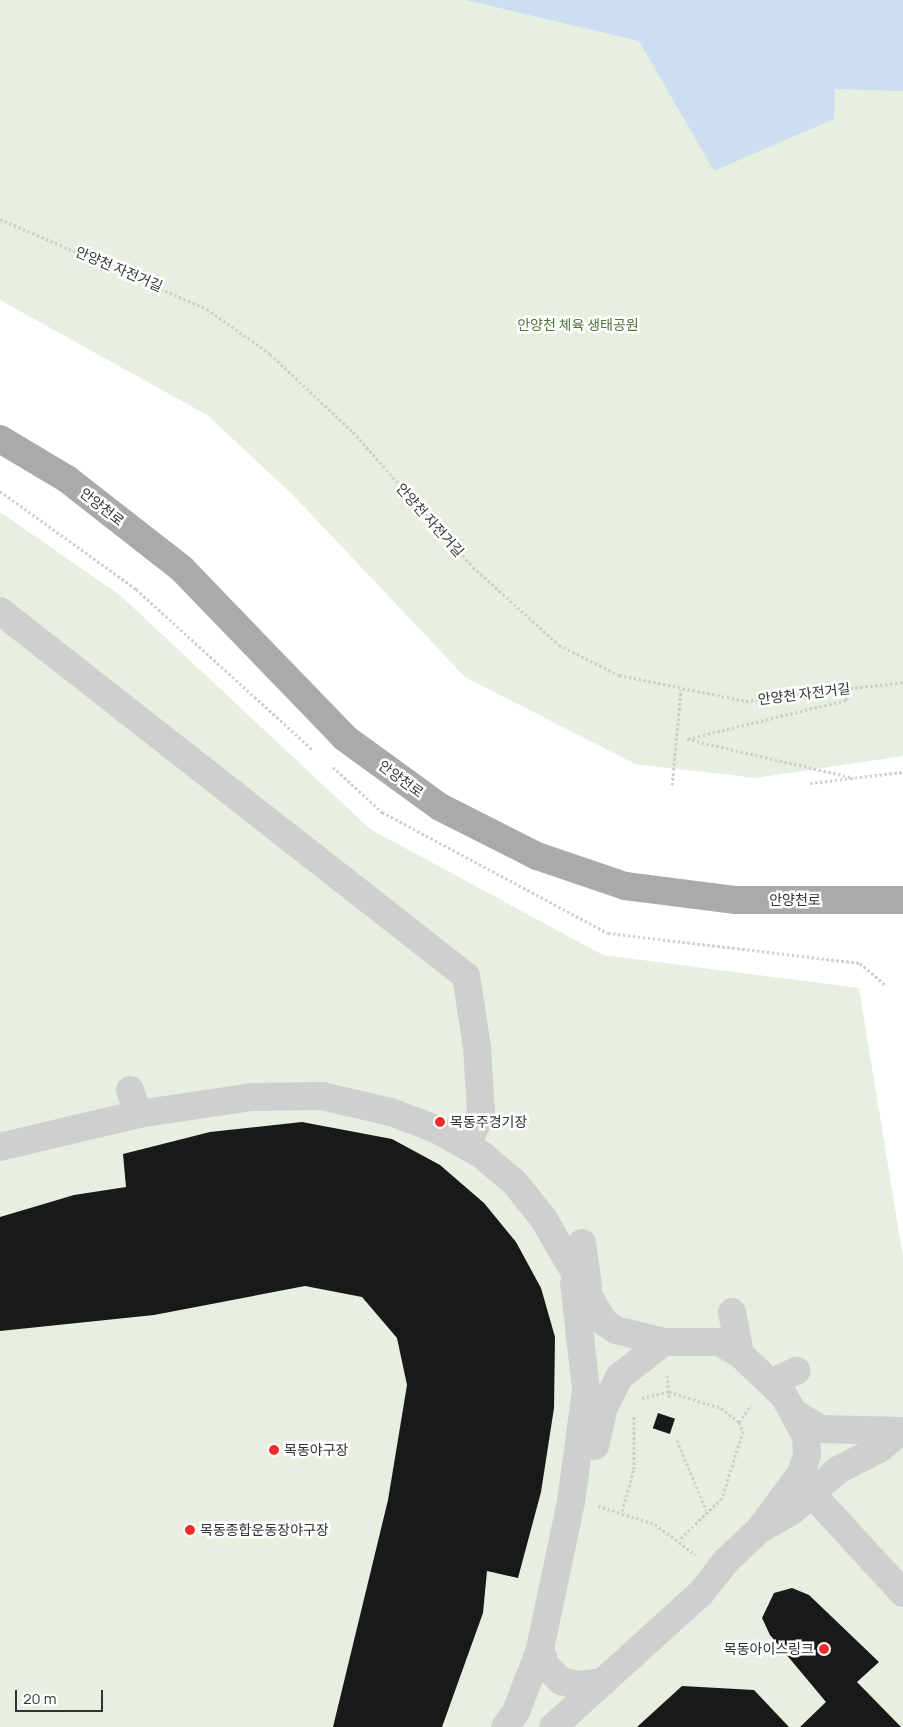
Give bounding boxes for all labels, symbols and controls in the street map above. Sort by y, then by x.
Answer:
street label: 안양천 자전거길 [73,243,165,295]
park label: 안양천 체육 생태공원 [517,317,639,333]
street label: 안양천 자전거길 [393,480,467,560]
street label: 안양천로 [77,485,127,529]
street label: 안양천 자전거길 [757,680,851,708]
street label: 안양천로 [375,757,427,801]
street label: 안양천로 [769,892,821,908]
place label: 목동주경기장 [450,1114,527,1130]
marker: 목동주경기장 [434,1116,446,1128]
place label: 목동야구장 [284,1442,348,1458]
marker: 목동야구장 [268,1444,280,1456]
place label: 목동종합운동장야구장 [200,1522,329,1538]
marker: 목동종합운동장야구장 [184,1524,196,1536]
place label: 목동아이스링크 [724,1641,814,1657]
marker: 목동아이스링크 [818,1643,830,1655]
scale bar [18,1680,105,1712]
text: 20 m [23,1688,56,1709]

